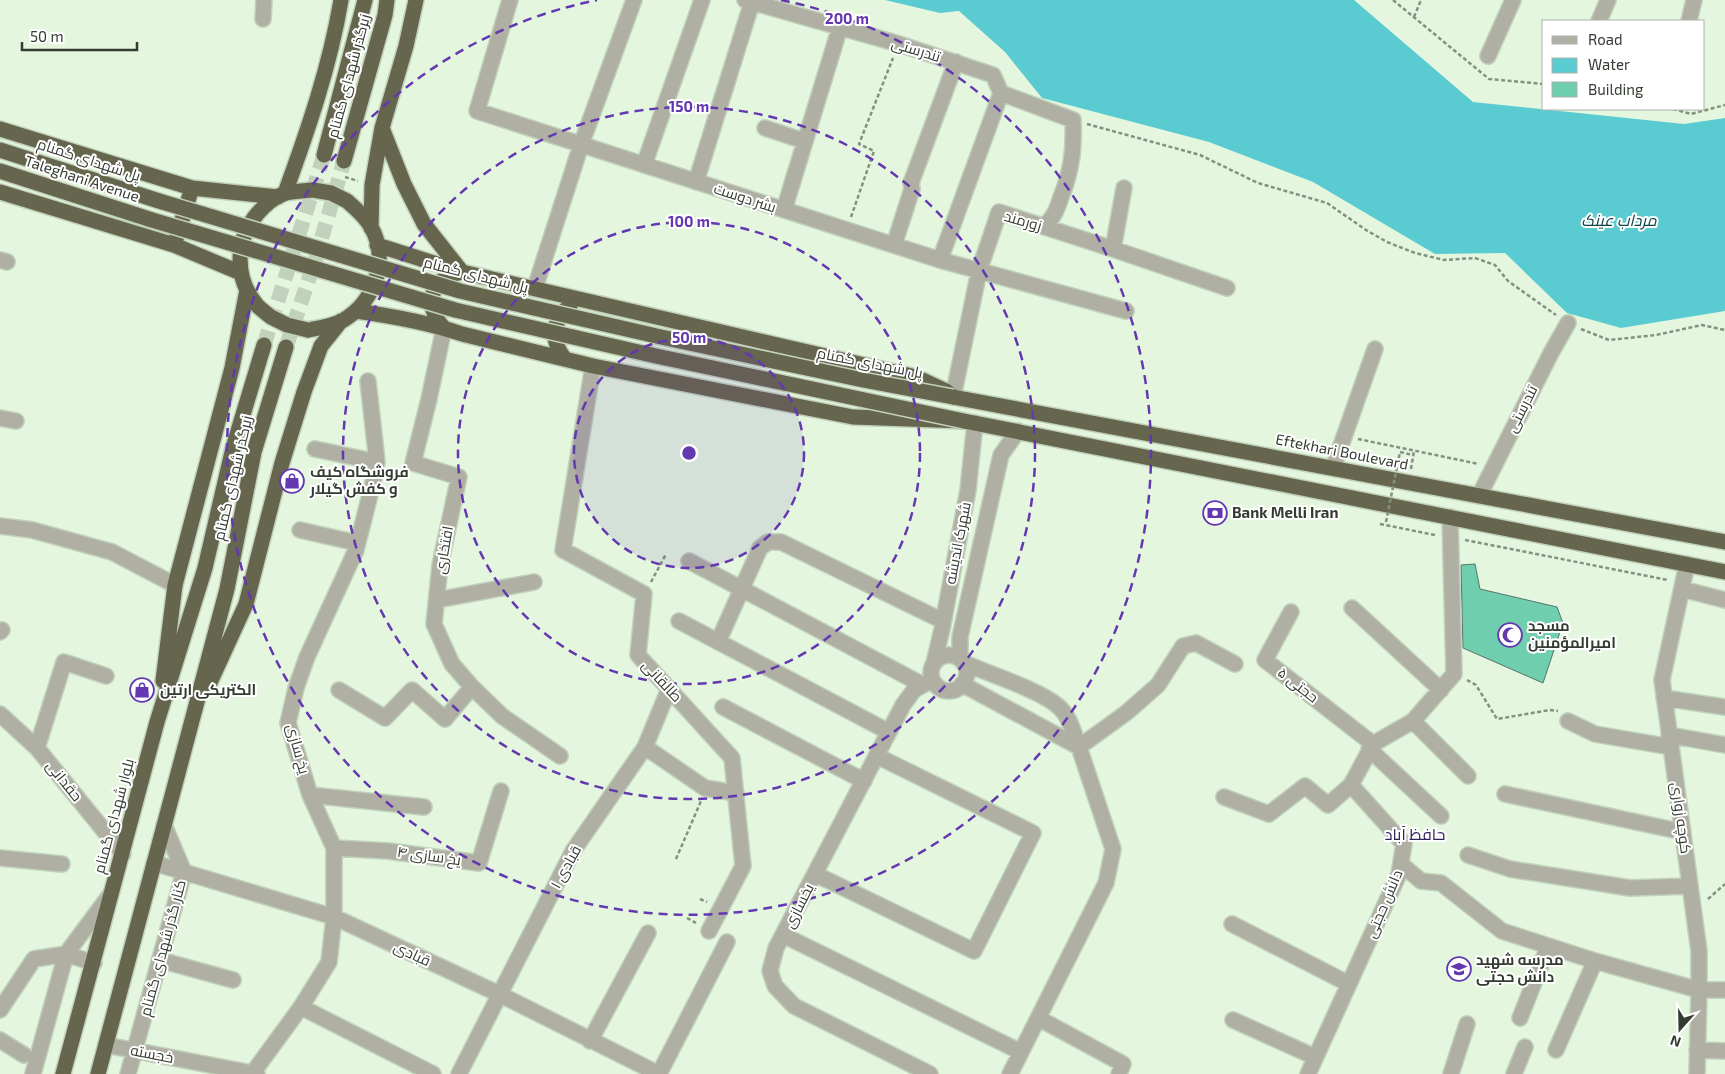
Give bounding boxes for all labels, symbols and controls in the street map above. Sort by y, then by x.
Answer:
text: 200 m [825,9,869,27]
street label: زیرگذر شهدای گمنام [323,12,375,140]
scale bar [22,20,138,52]
legend [1542,20,1705,110]
text: 50 m [30,27,64,45]
text: Road [1588,30,1623,48]
street label: تندرستی [889,33,943,67]
text: Water [1588,55,1630,73]
text: Building [1588,80,1644,98]
text: 150 m [669,97,709,115]
street label: پل شهدای گمنام [35,134,143,186]
street label: Taleghani Avenue [23,151,142,205]
street label: بشر دوست [712,179,779,217]
street label: زورمند [1002,206,1044,235]
water label: مرداب عینک [1581,210,1657,230]
text: 100 m [668,212,710,230]
street label: پل شهدای گمنام [421,252,531,298]
text: 50 m [672,328,706,346]
street label: پل شهدای گمنام [815,343,925,383]
street label: تندرستی [1502,382,1542,436]
street label: زیرگذر شهدای گمنام [209,414,257,542]
street label: Eftekhari Boulevard [1274,429,1410,473]
centre of rings [680,444,698,462]
place label: فروشگاه کیف و کفش گیلار [309,462,409,498]
shop icon: فروشگاه کیف و کفش گیلار [279,468,305,494]
street label: شهرک اندیشه [940,500,976,586]
bank icon: Bank Melli Iran [1202,500,1228,526]
place label: Bank Melli Iran [1232,503,1338,521]
street label: افتخاری [430,524,458,576]
place label: مسجد امیرالمؤمنین [1528,616,1616,652]
mosque icon: مسجد امیرالمؤمنین [1497,622,1523,648]
street label: طالقانی [637,656,687,706]
street label: حجتی ۵ [1273,663,1323,707]
shop icon: الکتریکی ارتین [129,677,155,703]
place label: الکتریکی ارتین [160,680,256,699]
street label: یخ سازی [281,722,314,776]
street label: حقدانی [41,756,87,806]
street label: بلوار شهدای گمنام [89,756,139,876]
street label: کوچه زواری [1666,781,1696,855]
district label: حافظ آباد [1385,824,1445,844]
street label: یخ سازی ۴ [396,842,462,871]
street label: قبادی ۱ [546,842,586,892]
street label: دانش حجتی [1361,867,1407,941]
street label: کنار گذر شهدای گمنام [135,878,191,1018]
street label: یخسازی [779,880,819,932]
street label: قبادی [390,937,434,971]
place label: مدرسه شهید دانش حجتی [1476,950,1564,986]
school or university icon: مدرسه شهید دانش حجتی [1446,956,1472,982]
north arrow [1655,1004,1705,1054]
text: N [1668,1032,1683,1051]
street label: خجسته [129,1040,175,1066]

